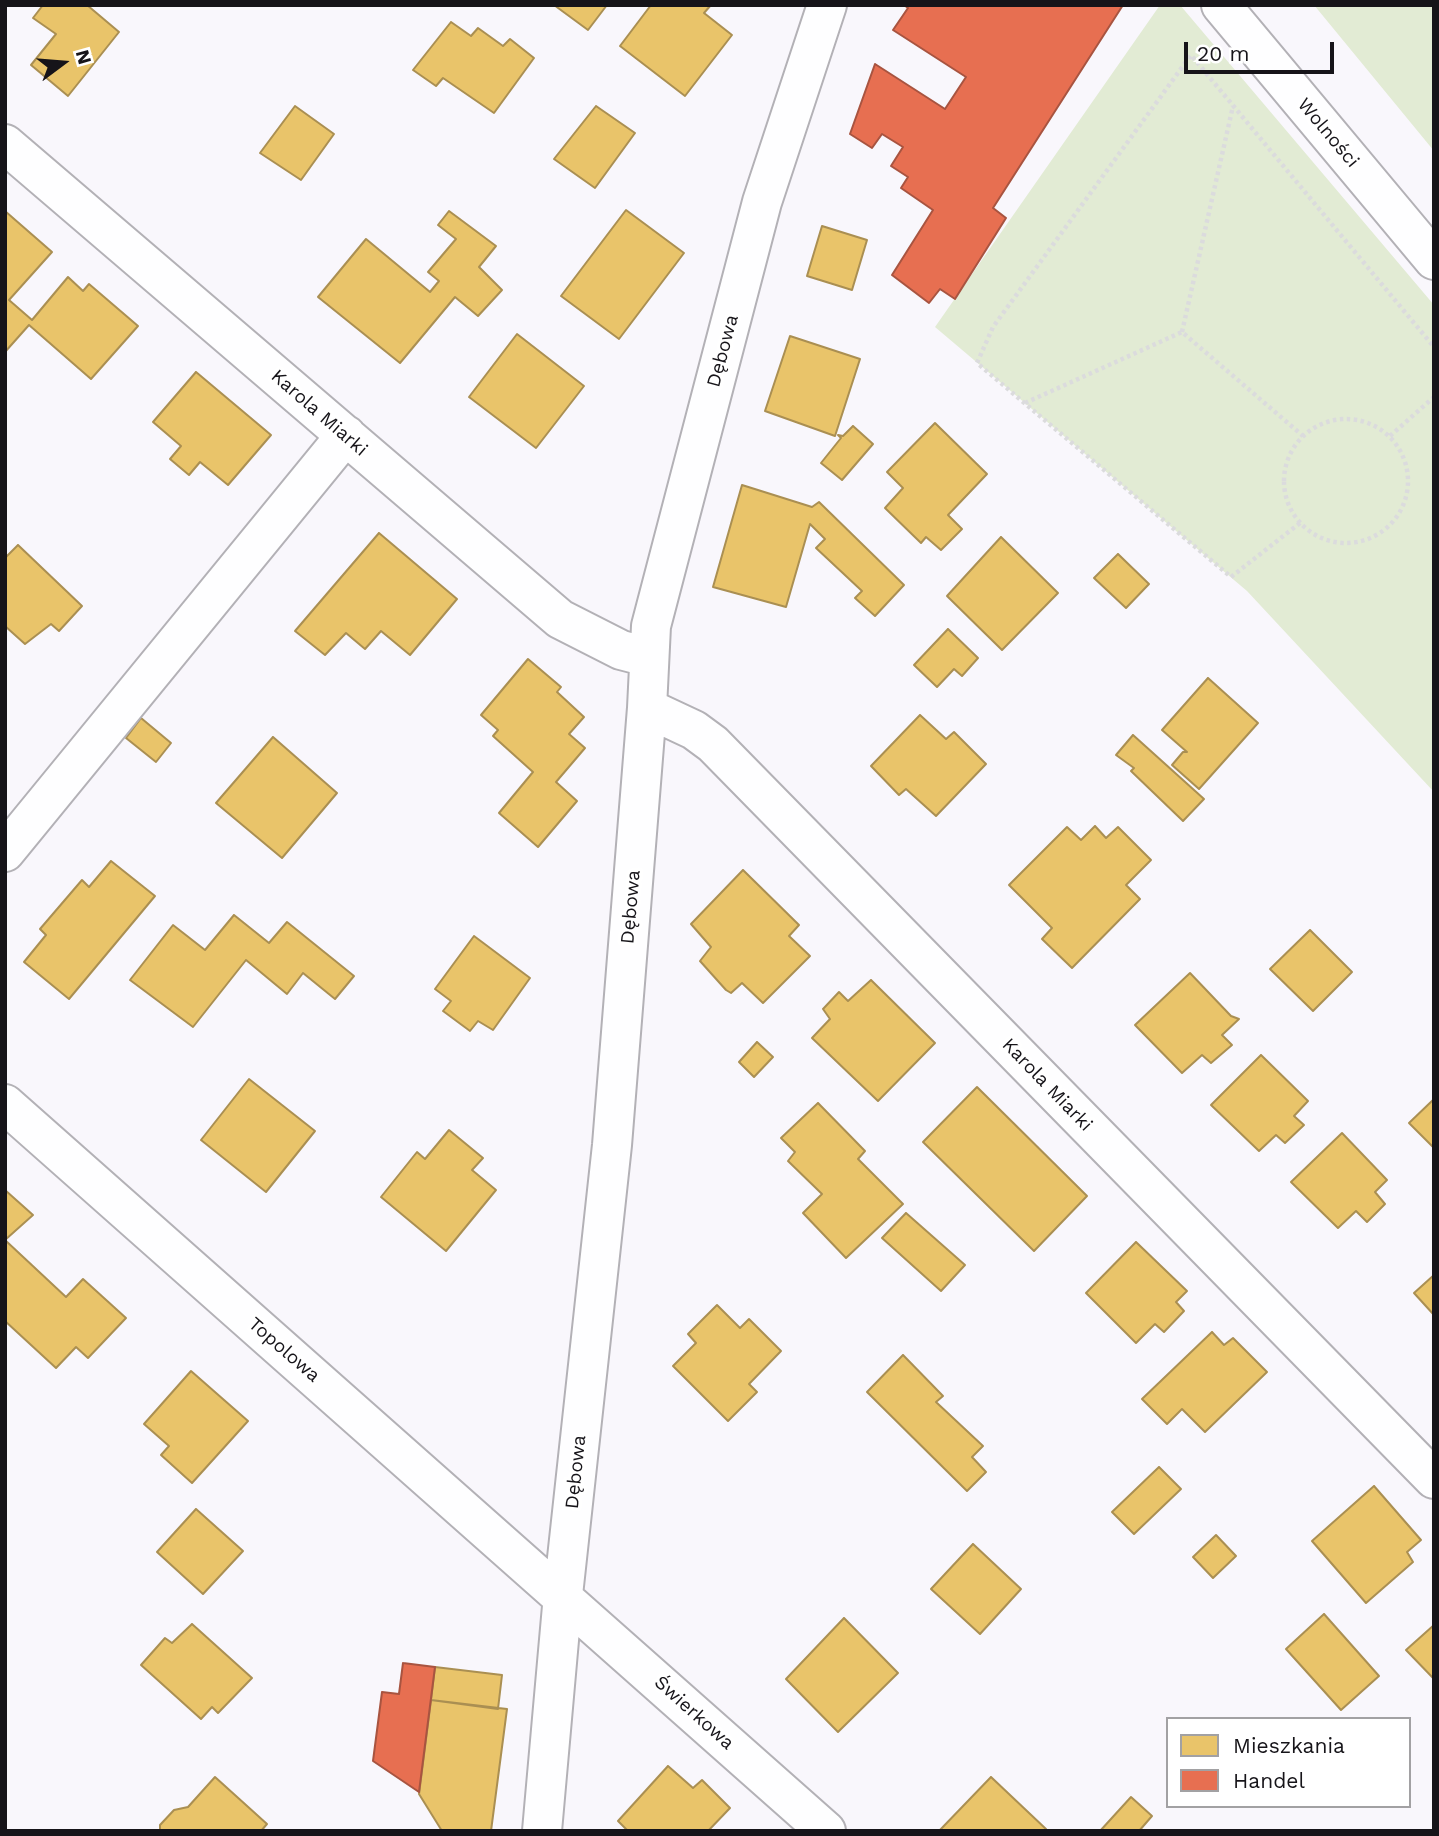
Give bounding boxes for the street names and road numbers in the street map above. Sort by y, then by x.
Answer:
street label: Wolności [1292,94,1364,172]
street label: Dębowa [702,312,744,390]
street label: Karola Miarki [266,365,372,461]
street label: Dębowa [616,869,646,945]
street label: Karola Miarki [997,1034,1097,1136]
street label: Topolowa [244,1313,324,1387]
street label: Dębowa [561,1434,591,1510]
street label: Świerkowa [649,1671,739,1755]

